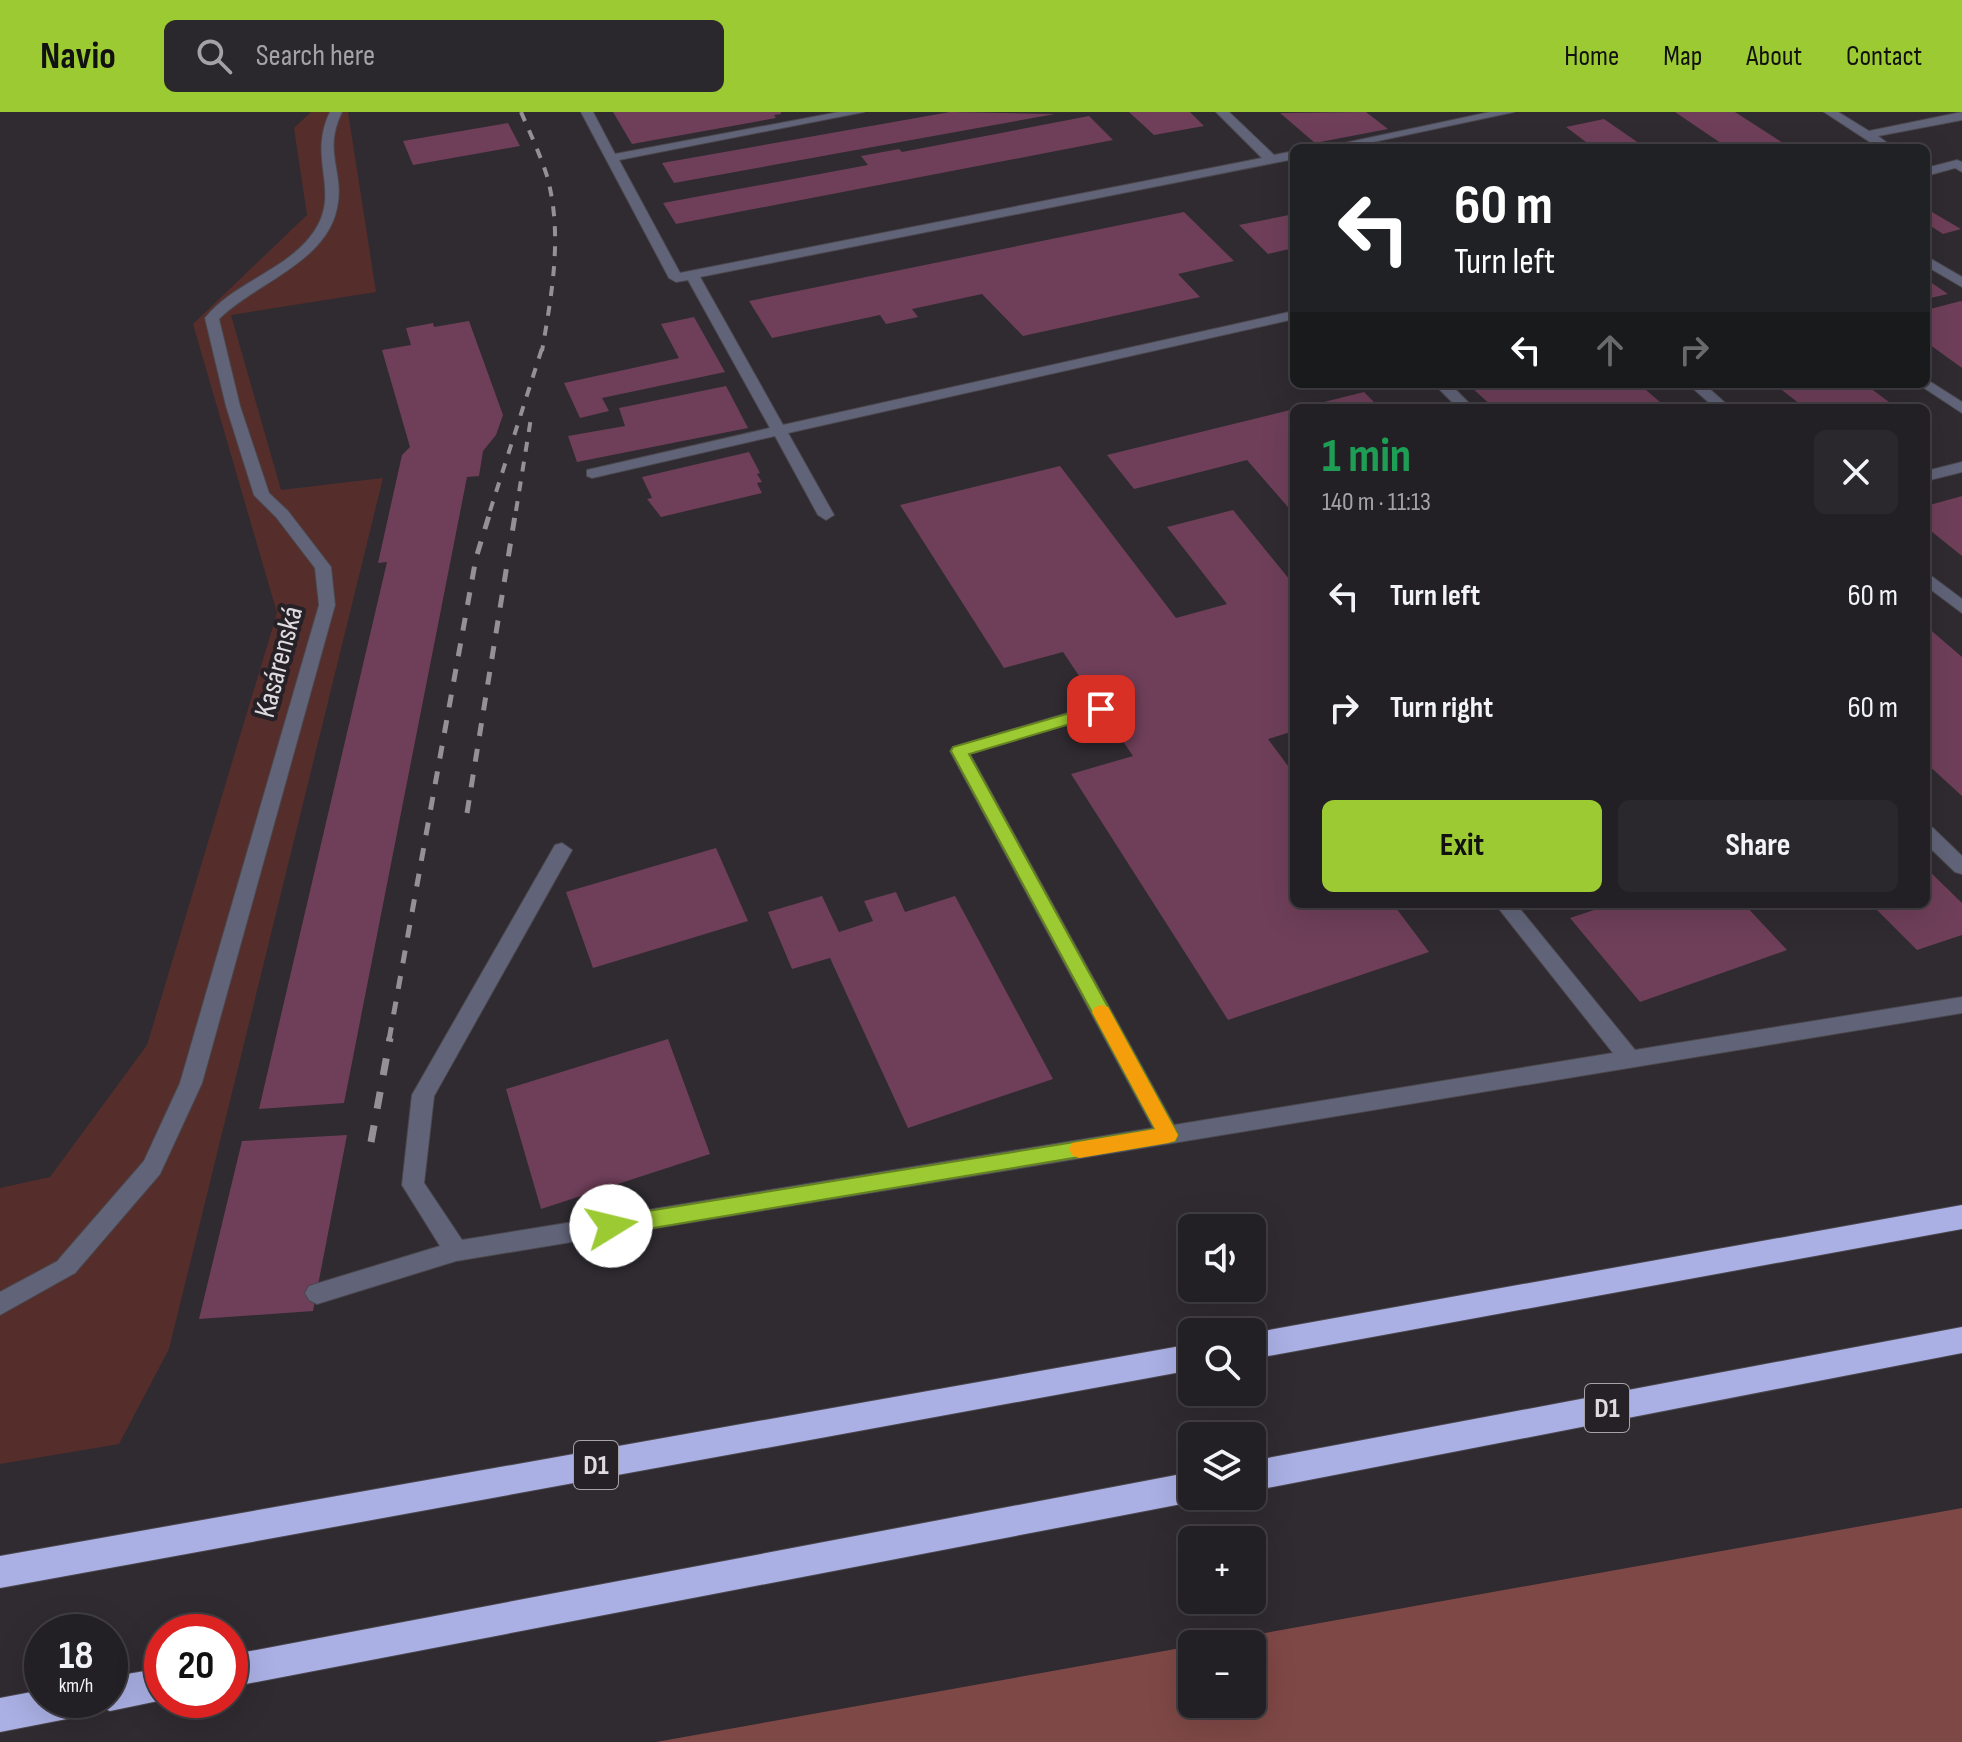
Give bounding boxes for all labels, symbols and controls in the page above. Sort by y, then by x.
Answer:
search box [164,20,724,92]
text: Navio [40,34,116,79]
icon: search [192,34,236,78]
text: Search here [256,38,375,74]
text: Home [1564,40,1619,73]
text: Map [1663,40,1702,73]
text: About [1746,40,1802,73]
text: Contact [1846,40,1922,73]
text: 60 m [1454,173,1553,240]
icon: left [1322,176,1426,280]
text: Turn left [1454,241,1555,284]
icon: left [1504,328,1548,372]
icon: ahead [1588,328,1632,372]
icon: right [1672,328,1716,372]
text: 1 min [1322,428,1411,485]
button: close [1814,430,1898,514]
text: 140 m · 11:13 [1322,487,1431,518]
icon: left [1322,574,1366,618]
text: Turn left [1390,578,1480,614]
text: 60 m [1847,578,1898,614]
street label: Kasárenská [247,602,311,722]
pin [1067,675,1135,743]
icon: right [1322,686,1366,730]
icon: arrive [1079,687,1123,731]
text: Turn right [1390,690,1493,726]
text: 60 m [1847,690,1898,726]
button: Exit [1322,800,1602,892]
button: Share [1618,800,1898,892]
position arrow [569,1184,653,1268]
map controls [1178,1214,1266,1718]
button: sound [1178,1214,1266,1302]
button: search [1178,1318,1266,1406]
road number: D1 [1585,1384,1629,1432]
button: layers [1178,1422,1266,1510]
road number: D1 [574,1441,618,1489]
button: + [1178,1526,1266,1614]
speed limit sign: 20 [144,1614,248,1718]
button: − [1178,1630,1266,1718]
text: 18 [59,1632,93,1680]
text: km/h [59,1674,93,1698]

